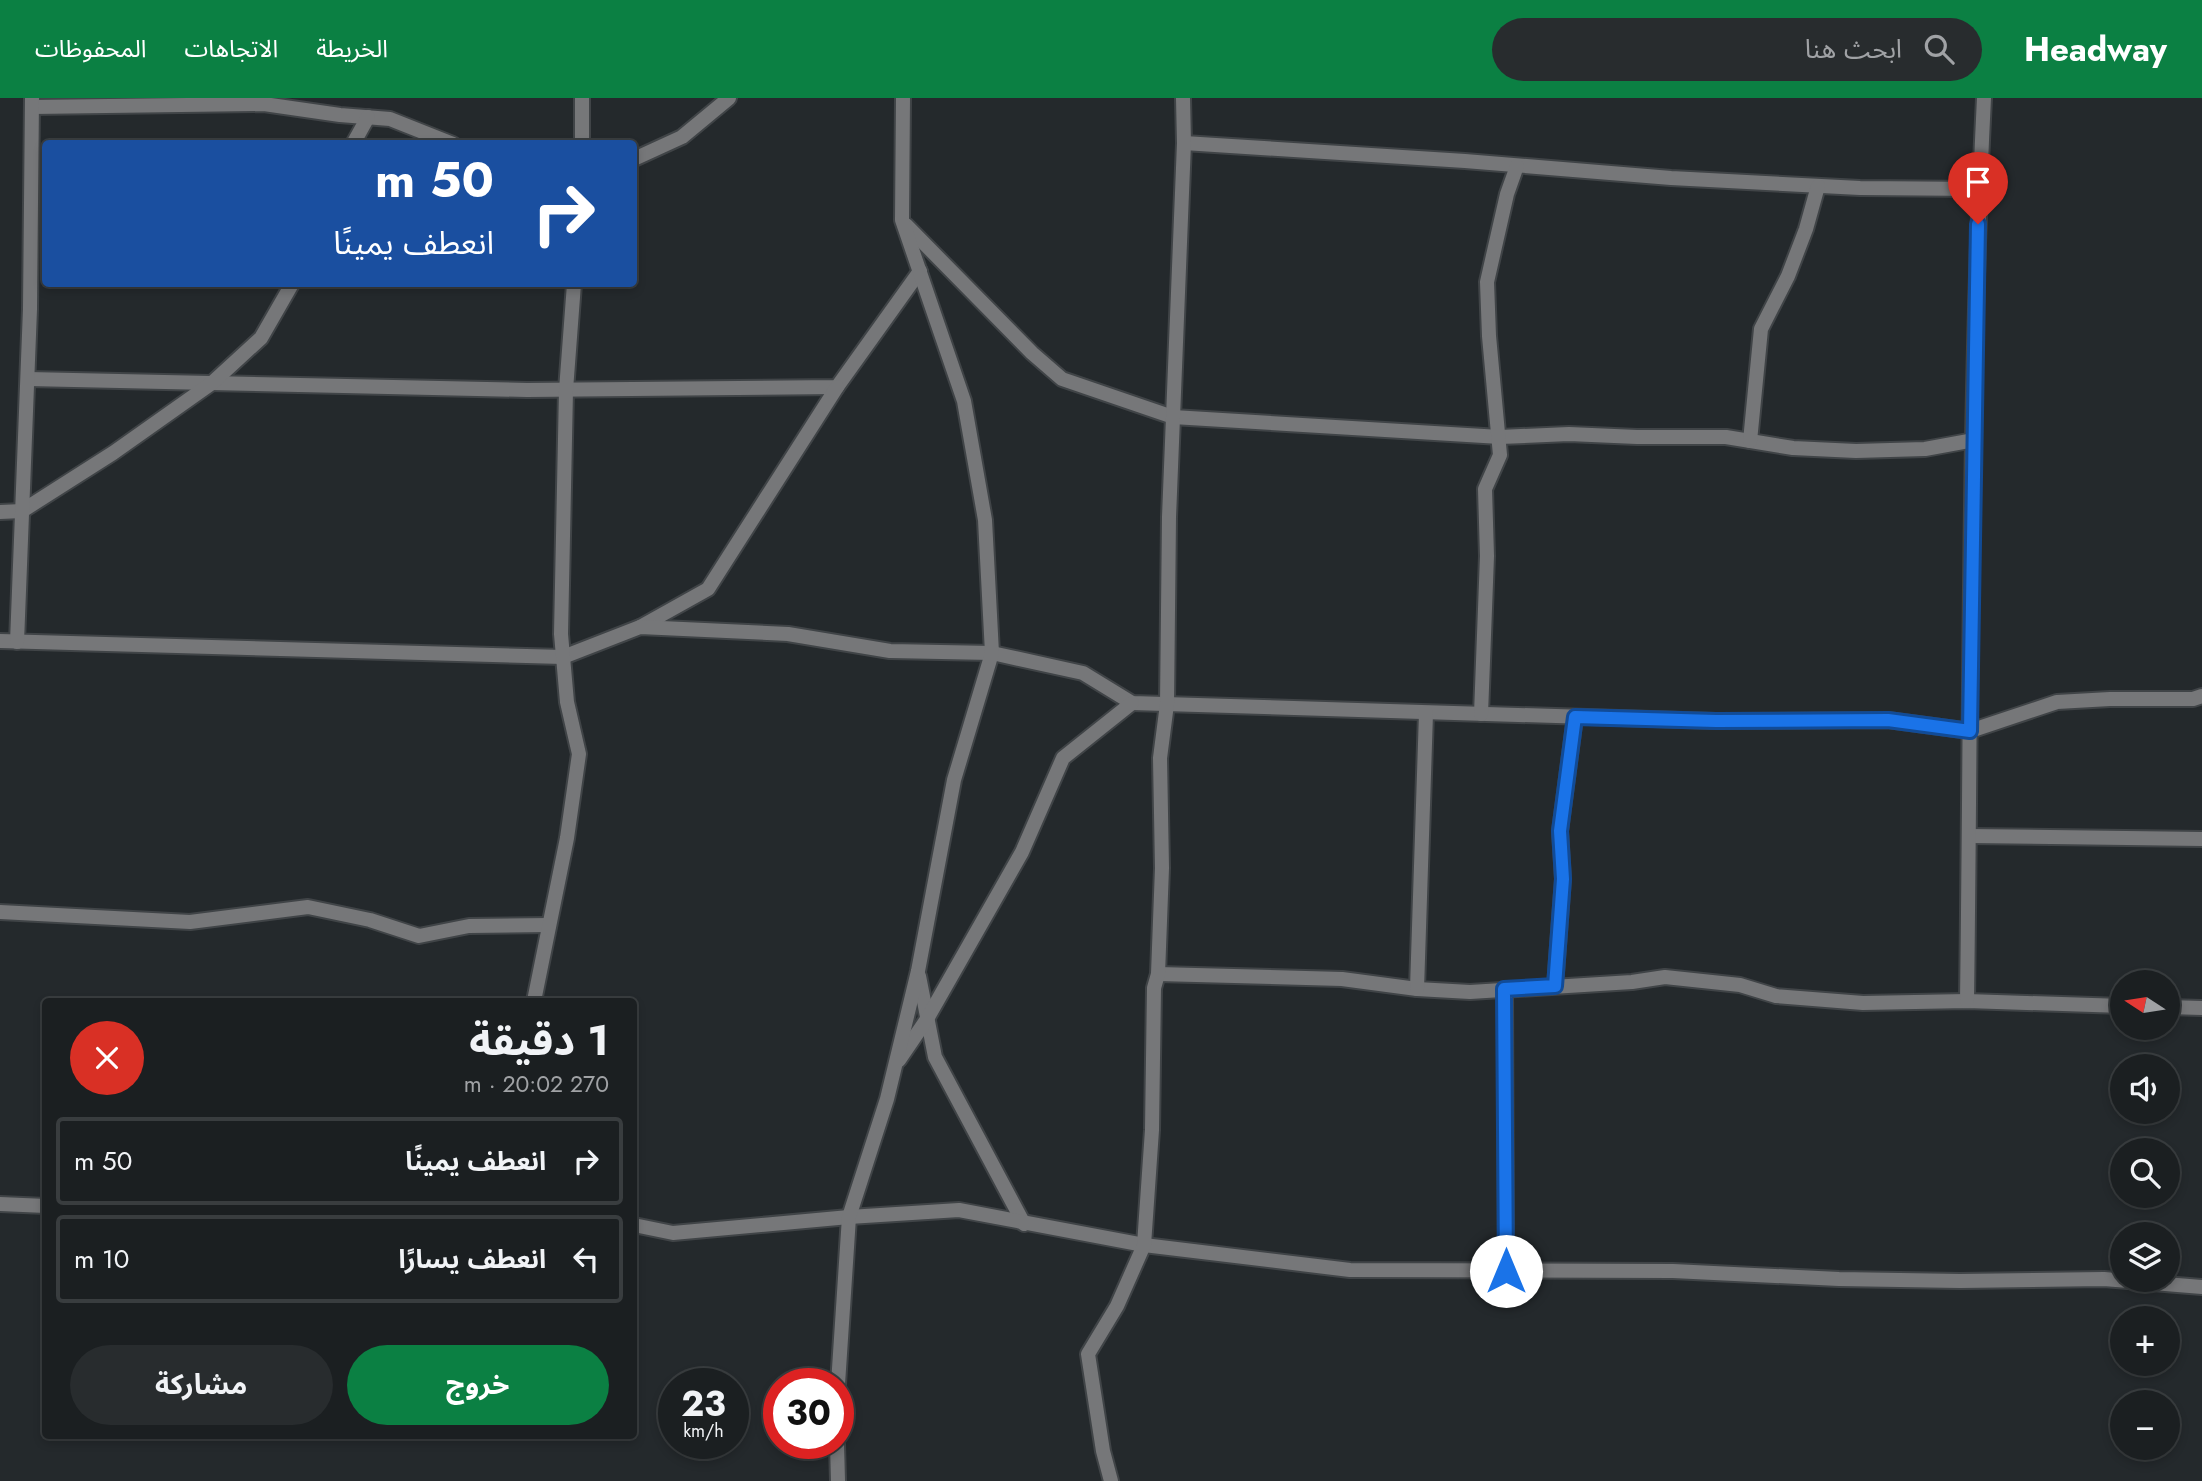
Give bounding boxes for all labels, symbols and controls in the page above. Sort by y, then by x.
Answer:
search box [1492,18,1982,81]
text: Headway [2024,26,2167,73]
text: ابحث هنا [1805,30,1902,68]
icon: search [1920,30,1958,68]
text: المحفوظات [35,31,146,66]
text: الاتجاهات [184,31,278,66]
text: الخريطة [316,31,388,66]
text: 50 m [375,145,494,215]
pin [1948,152,2008,224]
icon: arrive [1959,163,1997,201]
icon: right [518,168,609,259]
text: انعطف يمينًا [333,220,494,266]
north arrow [2110,970,2180,1040]
map controls [2110,970,2180,1460]
text: 1 دقيقة [469,1010,609,1071]
button: close [70,1021,144,1095]
button: sound [2110,1054,2180,1124]
text: 270 m · 20:02 [464,1067,609,1101]
button: search [2110,1138,2180,1208]
text: 50 m [74,1142,132,1180]
text: انعطف يمينًا [405,1142,546,1180]
icon: right [567,1142,605,1180]
button: layers [2110,1222,2180,1292]
position arrow [1469,1234,1543,1308]
text: 10 m [74,1240,129,1278]
text: انعطف يسارًا [399,1240,546,1278]
icon: left [567,1240,605,1278]
button: + [2110,1306,2180,1376]
button: مشاركة [70,1345,333,1425]
button: خروج [347,1345,609,1425]
speed limit sign: 30 [763,1368,854,1459]
text: 23 [681,1379,726,1429]
button: − [2110,1390,2180,1460]
text: km/h [683,1418,724,1444]

